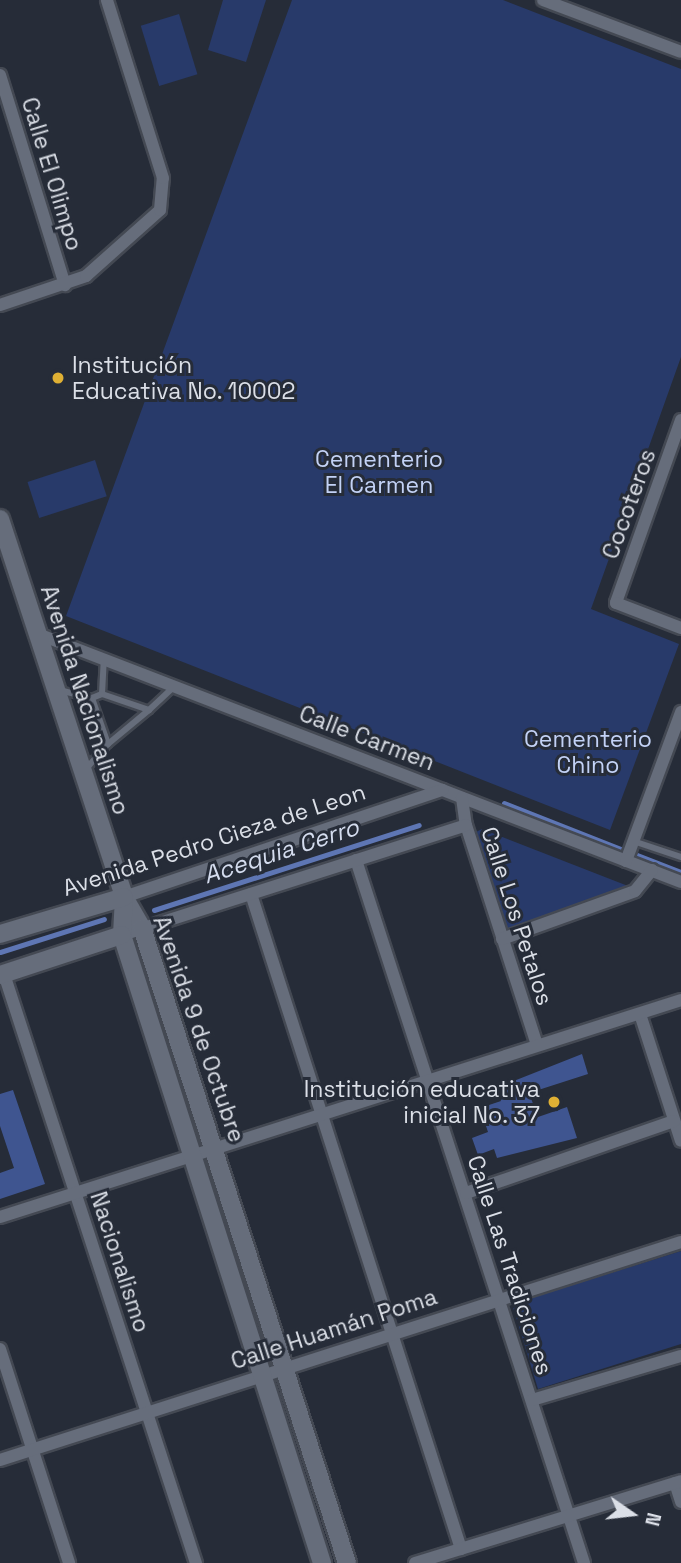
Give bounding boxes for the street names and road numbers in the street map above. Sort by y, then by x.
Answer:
street label: Calle El Olimpo [16,94,88,254]
street label: Cocoteros [596,445,662,563]
street label: Avenida Nacionalismo [35,582,135,818]
street label: Calle Carmen [295,700,439,776]
street label: Avenida Pedro Cieza de Leon [59,778,369,902]
street label: Calle Los Petalos [475,823,559,1009]
street label: Avenida 9 de Octubre [147,912,251,1146]
street label: Calle Las Tradiciones [461,1152,559,1378]
street label: Nacionalismo [84,1188,156,1336]
street label: Calle Huamán Poma [228,1283,440,1375]

